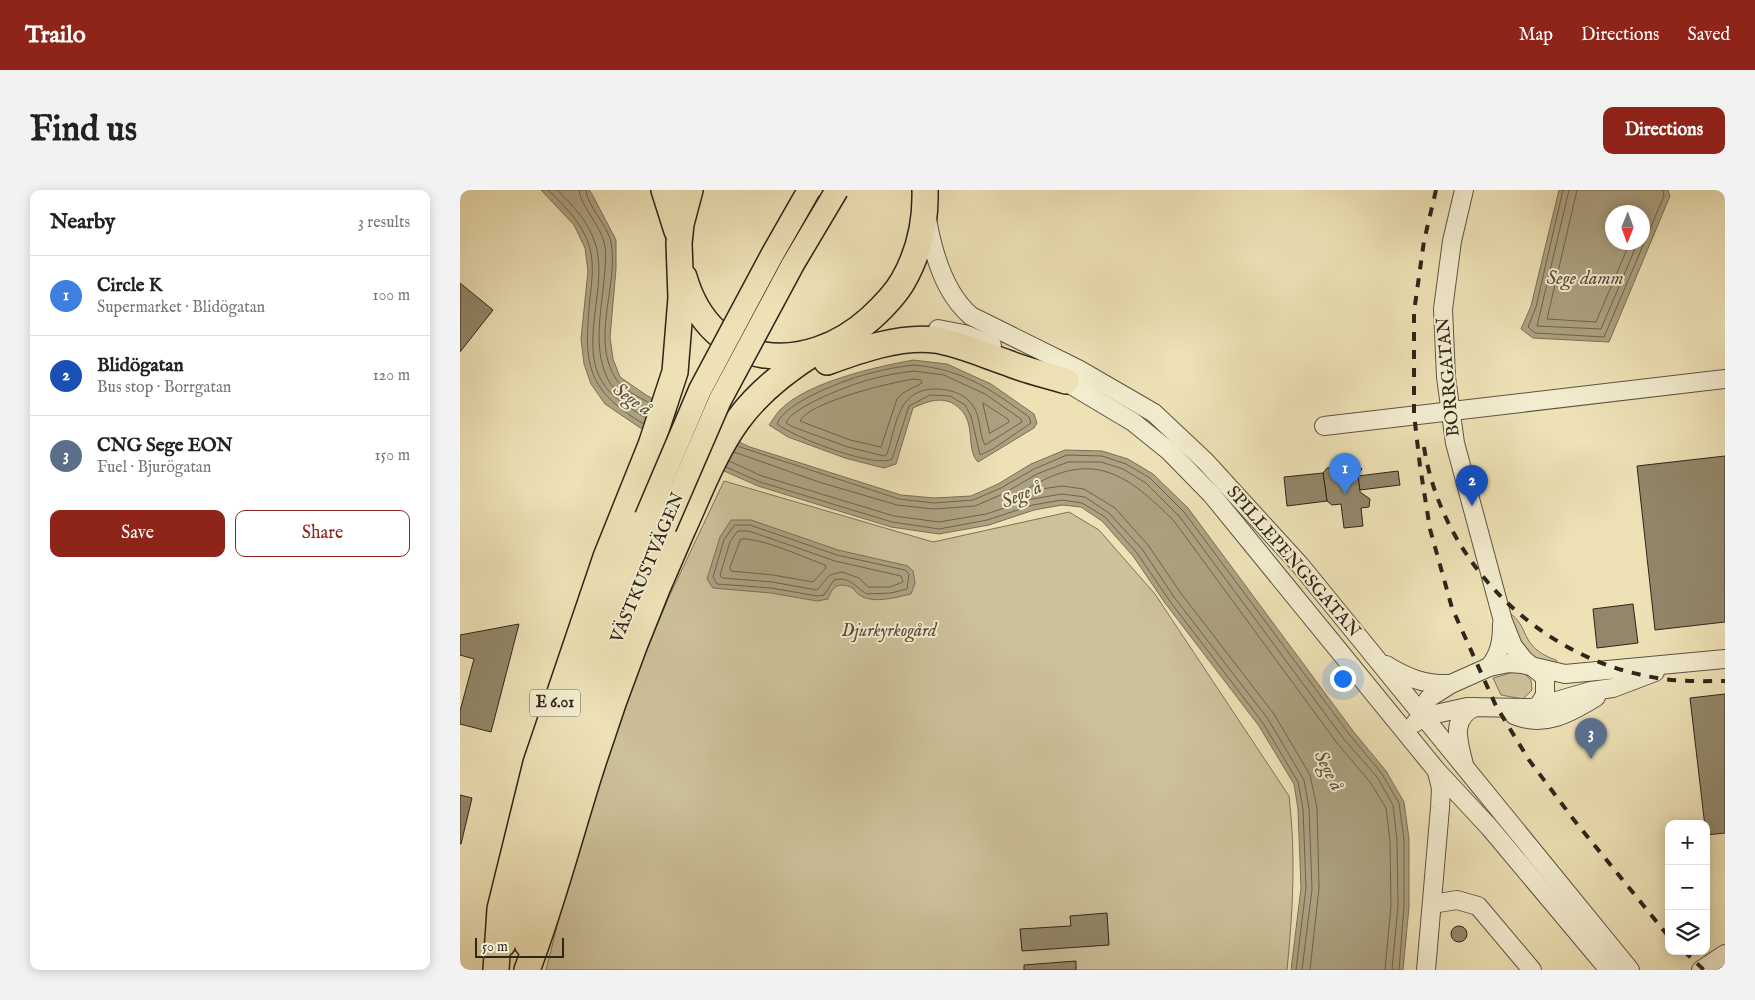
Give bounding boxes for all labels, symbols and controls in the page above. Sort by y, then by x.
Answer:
text: Trailo [25,20,86,51]
text: Map [1519,24,1553,47]
text: Directions [1581,24,1659,47]
text: Saved [1687,24,1730,47]
button: Directions [1603,107,1725,154]
text: Find us [30,108,137,153]
north arrow [1605,205,1650,250]
text: Nearby [50,209,115,236]
text: 3 results [358,213,410,233]
water label: Sege damm [1546,267,1624,291]
text: Circle K [97,274,162,298]
text: 1 [63,286,69,306]
text: 100 m [373,286,410,306]
text: Supermarket · Blidögatan [97,298,265,318]
street label: BORRGATAN [1432,316,1466,438]
text: Blidögatan [97,354,184,378]
text: 2 [62,366,70,386]
text: 120 m [373,366,410,386]
text: Bus stop · Borrgatan [97,378,231,398]
water label: Sege å [608,378,657,422]
text: CNG Sege EON [97,434,233,458]
text: 3 [63,446,69,466]
text: 150 m [375,446,410,466]
pin: 1 [1329,453,1361,494]
text: Fuel · Bjurögatan [97,458,211,478]
pin: 2 [1456,465,1488,506]
water label: Sege å [998,475,1047,515]
street label: SPILLEPENGSGATAN [1221,481,1365,643]
street label: VÄSTKUSTVÄGEN [605,489,690,648]
button: Save [50,510,225,557]
button: Share [235,510,410,557]
park label: Djurkyrkogård [842,620,938,643]
your location [1330,666,1356,692]
road number: E 6.01 [530,689,580,716]
pin: 3 [1575,718,1607,759]
water label: Sege å [1308,747,1349,796]
map controls [1665,820,1710,955]
button: + [1665,820,1710,865]
button: − [1665,865,1710,910]
button: layers [1665,910,1710,955]
scale bar [475,935,564,958]
text: 50 m [482,938,508,956]

